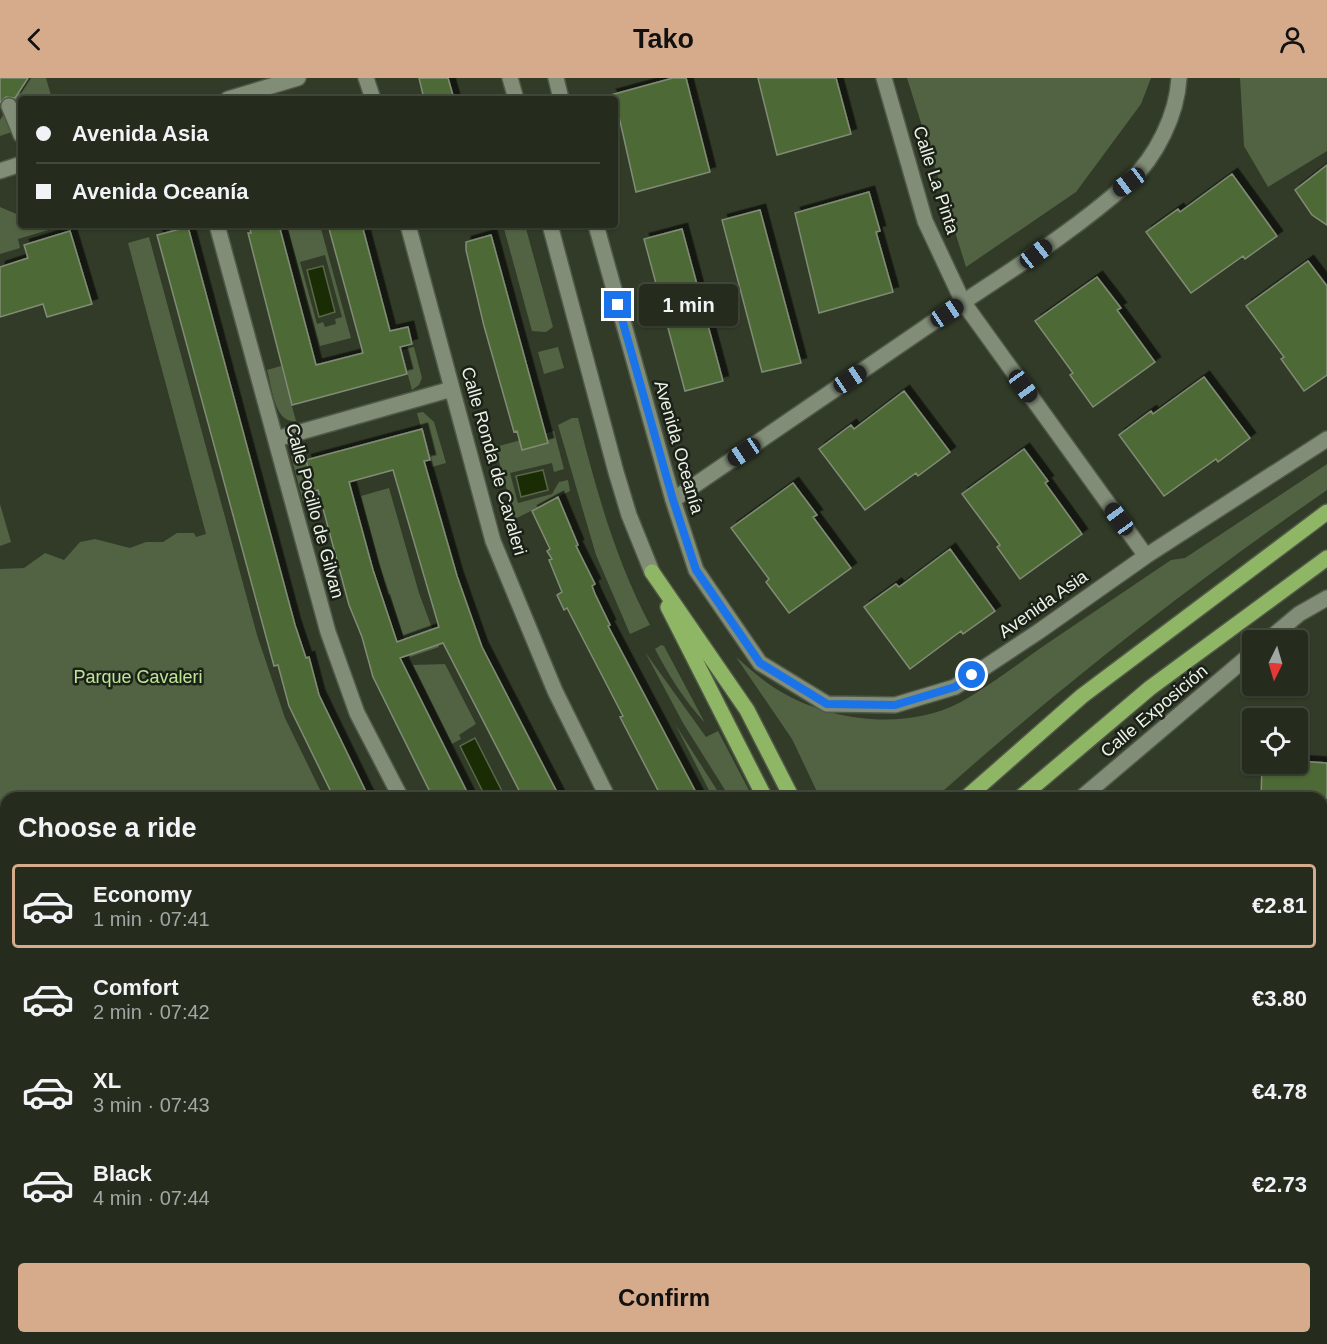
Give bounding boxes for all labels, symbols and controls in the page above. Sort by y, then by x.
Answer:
icon: back [18,23,51,56]
icon: person [1276,23,1309,56]
text: Tako [633,24,694,54]
text: Avenida Asia [72,121,209,146]
street label: Calle La Pinta [909,124,963,237]
car [1109,164,1149,200]
text: Avenida Oceanía [72,179,248,204]
car [1016,236,1056,272]
callout: 1 min [639,284,738,326]
route end [604,291,631,318]
text: 1 min [662,294,715,316]
car [927,295,967,331]
car [830,361,870,397]
street label: Calle Ronda de Cavaleri [457,364,531,558]
car [1005,366,1041,406]
street label: Avenida Oceanía [650,378,708,517]
street label: Calle Pocillo de Gilvan [282,421,348,601]
car [724,434,764,470]
car [1101,499,1137,539]
street label: Avenida Asia [995,565,1092,642]
north arrow [1242,630,1308,696]
map controls [1242,630,1308,774]
route start [958,661,985,688]
street label: Calle Exposición [1097,661,1211,761]
park label: Parque Cavaleri [73,667,203,687]
button: locate [1242,708,1308,774]
text: Choose a ride [18,813,197,843]
icon: car [21,879,75,933]
text: Economy [93,882,192,907]
text: €2.81 [1252,893,1307,918]
text: 1 min · 07:41 [93,908,210,930]
icon: car [21,972,75,1026]
text: Comfort [93,975,179,1000]
text: €3.80 [1252,986,1307,1011]
text: 2 min · 07:42 [93,1001,210,1023]
icon: car [21,1065,75,1119]
text: XL [93,1068,121,1093]
text: €4.78 [1252,1079,1307,1104]
text: 3 min · 07:43 [93,1094,210,1116]
icon: car [21,1158,75,1212]
text: Black [93,1161,152,1186]
text: €2.73 [1252,1172,1307,1197]
text: 4 min · 07:44 [93,1187,210,1209]
button: Confirm [18,1263,1310,1332]

